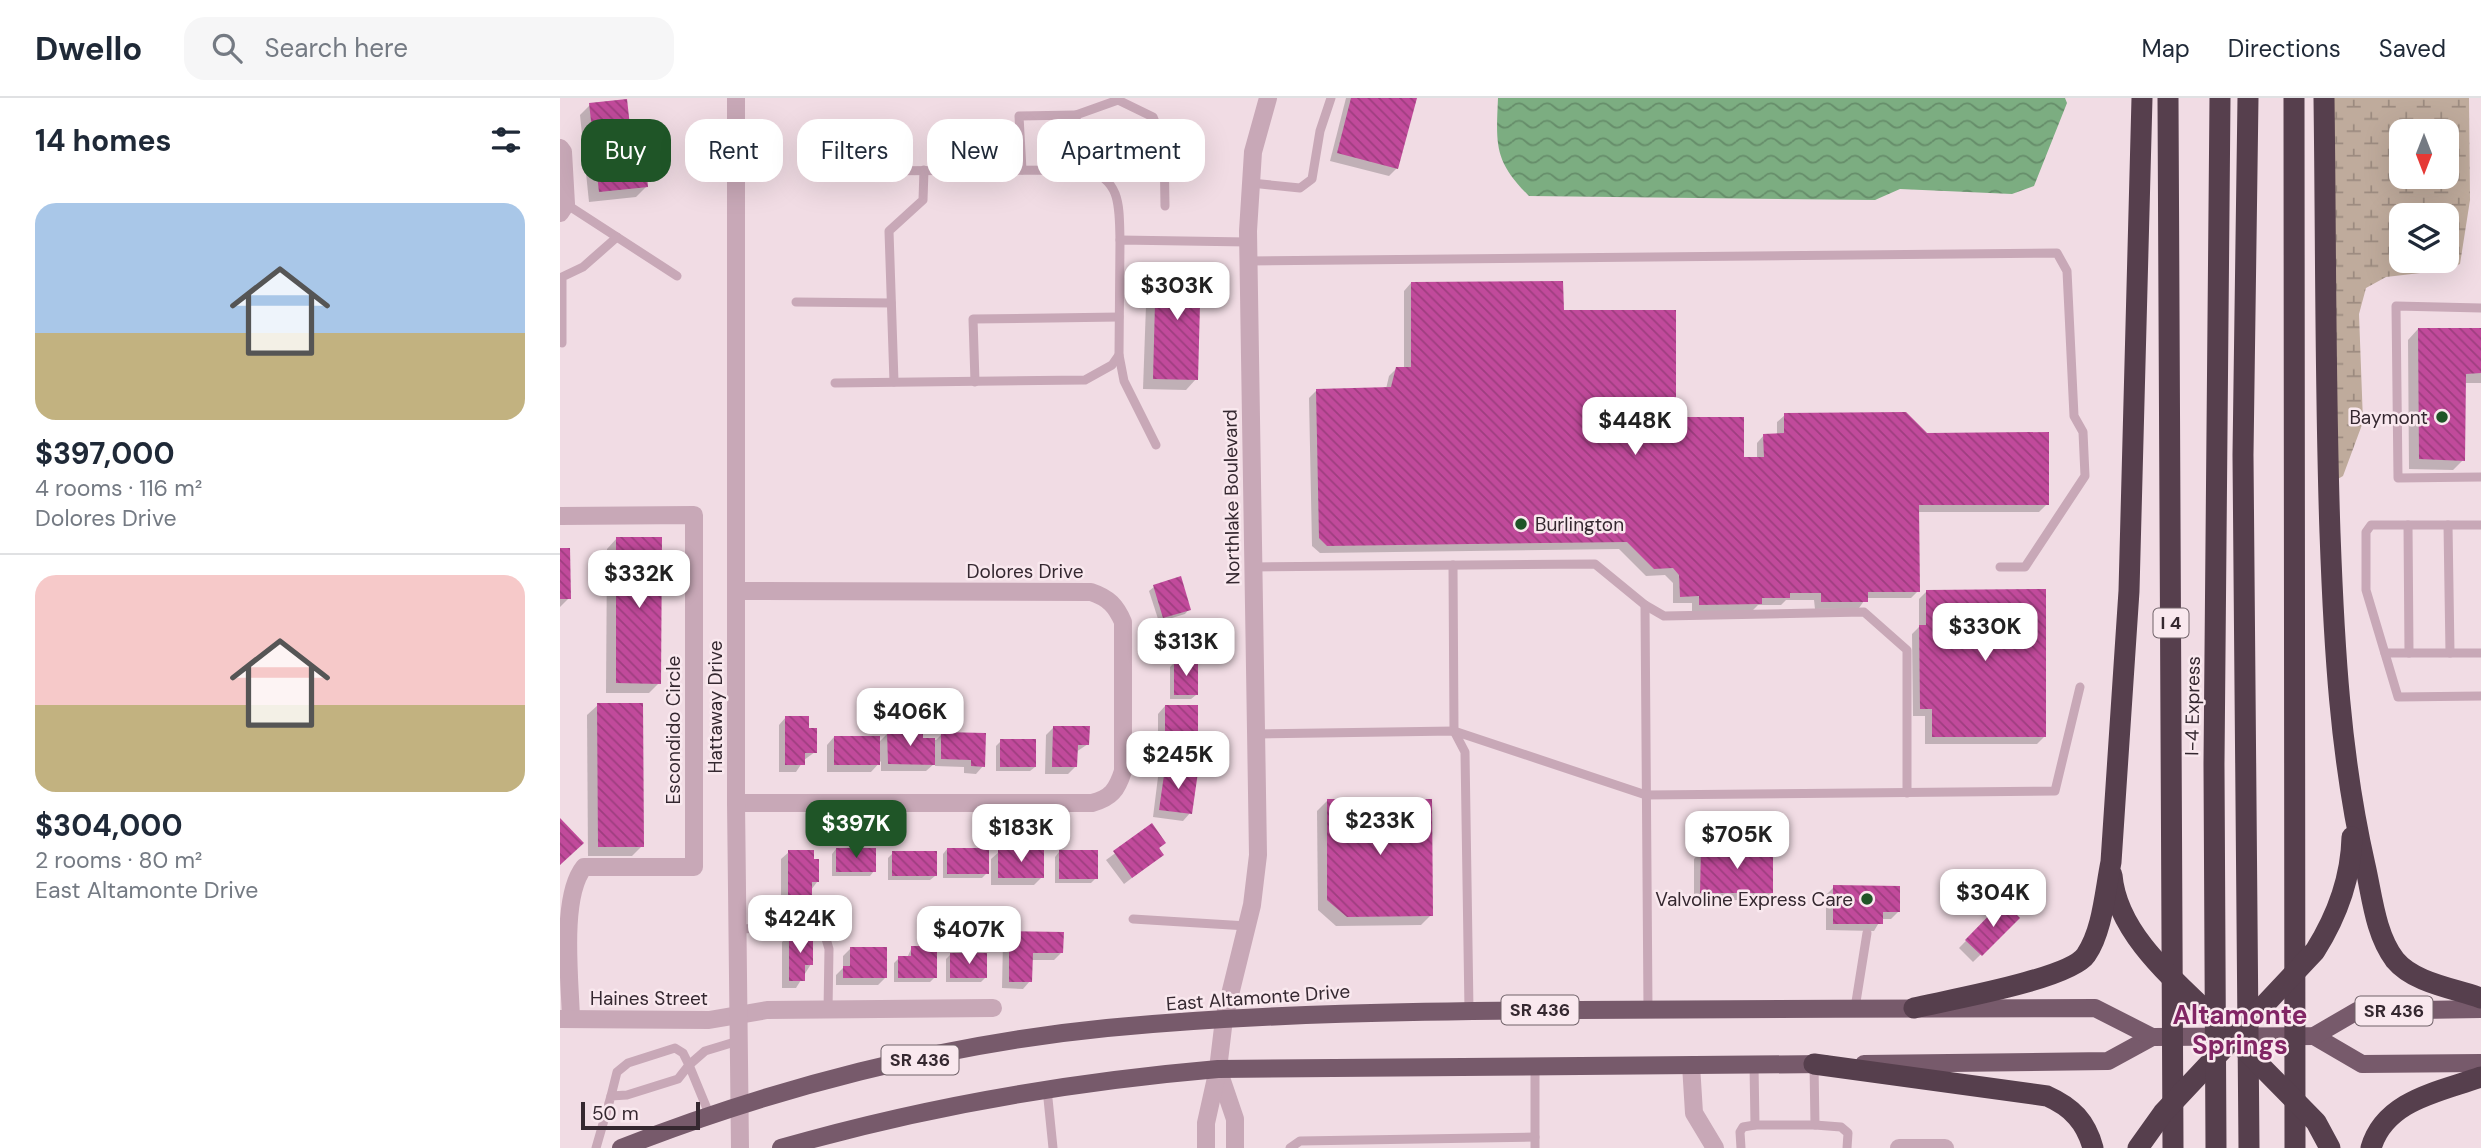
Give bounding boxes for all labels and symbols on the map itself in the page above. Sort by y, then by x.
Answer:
north arrow [2389,119,2459,189]
pin: $303K [1128,262,1226,322]
pin: $448K [1586,398,1684,457]
place label: Baymont [2349,405,2428,430]
street label: Northlake Boulevard [1217,409,1246,585]
marker: Baymont [2434,409,2450,425]
place label: Burlington [1535,512,1624,537]
marker: Burlington [1513,516,1529,532]
pin: $332K [590,550,688,610]
street label: Dolores Drive [967,559,1083,584]
pin: $330K [1936,603,2034,663]
road number: I 4 [2154,608,2188,638]
pin: $313K [1137,618,1235,678]
street label: Hattaway Drive [703,641,728,773]
street label: Escondido Circle [661,656,686,804]
street label: I-4 Express [2179,656,2206,756]
pin: $406K [861,688,959,748]
pin: $245K [1129,732,1227,791]
pin: $233K [1331,798,1429,857]
pin: $397K [807,800,905,860]
pin: $183K [972,804,1070,864]
pin: $705K [1688,812,1786,871]
pin: $304K [1944,870,2042,929]
place label: Valvoline Express Care [1655,887,1853,912]
marker: Valvoline Express Care [1859,891,1875,907]
pin: $424K [751,896,849,955]
pin: $407K [920,906,1018,966]
street label: East Altamonte Drive [1165,979,1351,1016]
street label: Haines Street [590,986,708,1011]
road number: SR 436 [1502,995,1578,1024]
road number: SR 436 [2356,996,2432,1026]
district label: Altamonte Springs [2173,998,2307,1062]
road number: SR 436 [882,1045,958,1074]
scale bar [581,1099,700,1131]

